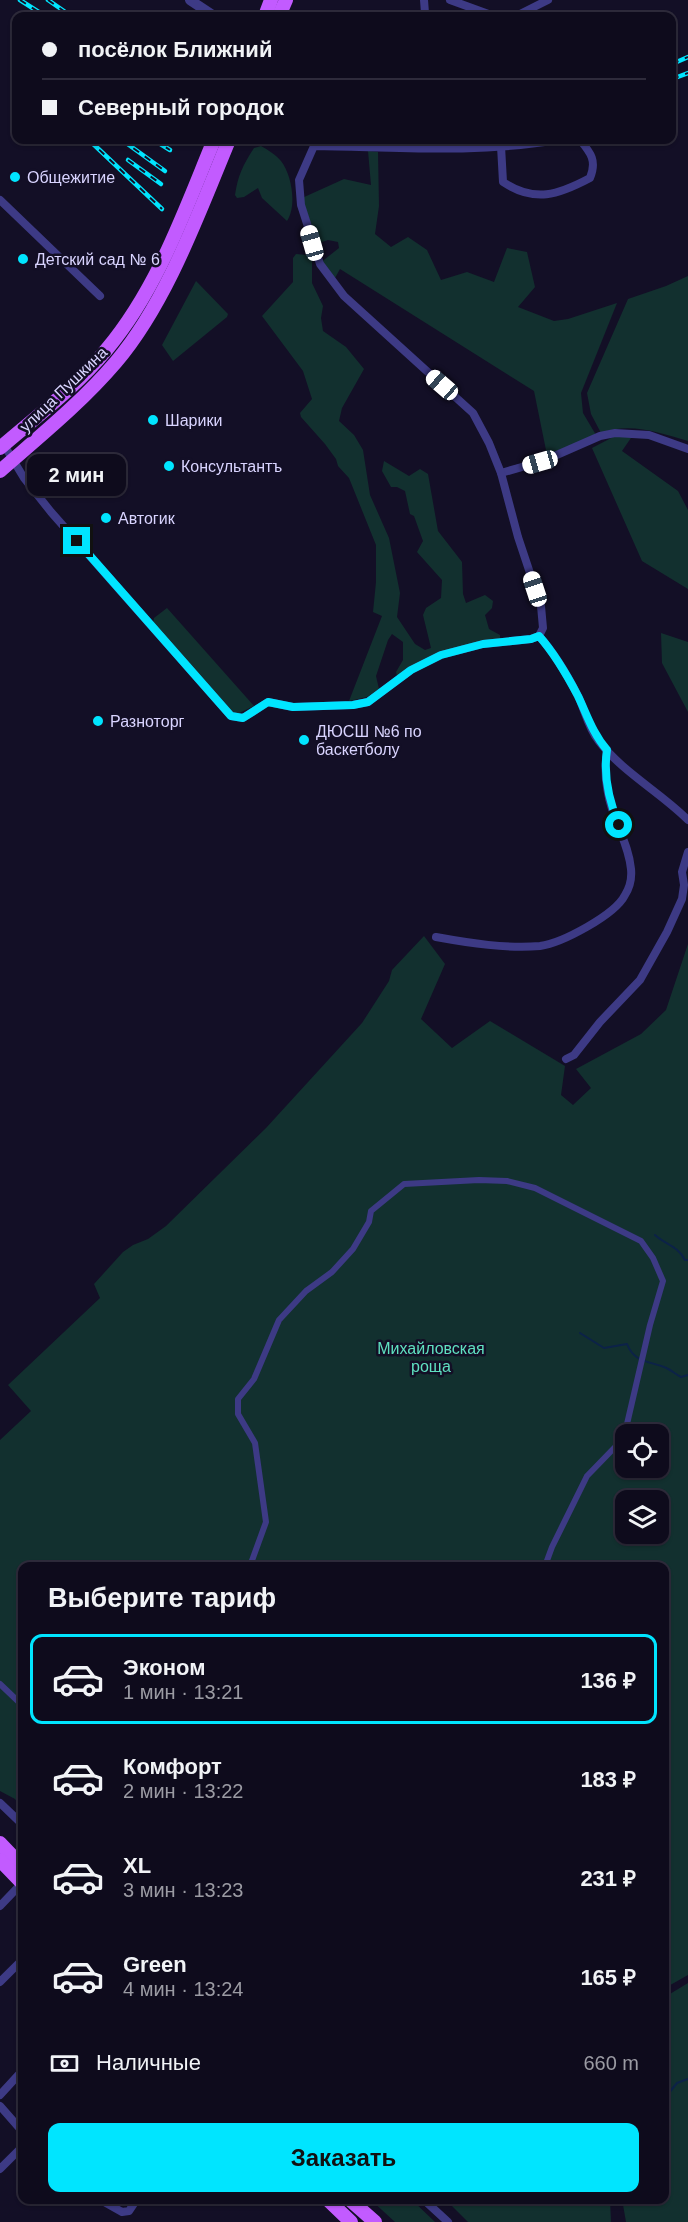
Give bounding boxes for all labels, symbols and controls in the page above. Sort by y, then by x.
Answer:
text: посёлок Ближний [78,37,272,62]
text: Северный городок [78,95,284,120]
place label: Общежитие [27,169,115,186]
marker: Общежитие [8,170,22,184]
car [298,223,326,263]
place label: Детский сад № 6 [35,251,160,268]
marker: Детский сад № 6 [16,252,30,266]
street label: улица Пушкина [16,343,110,435]
car [423,366,461,404]
place label: Шарики [165,412,222,429]
marker: Шарики [146,413,160,427]
car [520,448,560,476]
callout: 2 мин [28,454,127,496]
place label: Консультантъ [181,458,282,475]
marker: Консультантъ [162,459,176,473]
text: 2 мин [49,464,104,486]
place label: Автогик [118,510,176,527]
marker: Автогик [99,511,113,525]
route end [63,527,90,554]
car [521,569,549,609]
place label: Разноторг [110,713,185,730]
marker: Разноторг [91,714,105,728]
place label: ДЮСШ №6 по баскетболу [316,723,422,758]
marker: ДЮСШ №6 по баскетболу [297,733,311,747]
route start [605,811,632,838]
park label: Михайловская роща [377,1340,485,1375]
map controls [615,1424,669,1544]
button: locate [615,1424,669,1478]
button: layers [615,1490,669,1544]
text: Выберите тариф [48,1583,276,1613]
icon: car [51,1652,105,1706]
text: Эконом [123,1655,206,1680]
text: 136 ₽ [580,1668,636,1693]
text: 1 мин · 13:21 [123,1681,243,1703]
icon: car [51,1751,105,1805]
text: Комфорт [123,1754,222,1779]
text: 183 ₽ [580,1767,636,1792]
text: 2 мин · 13:22 [123,1780,243,1802]
icon: car [51,1850,105,1904]
text: XL [123,1853,151,1878]
text: 231 ₽ [580,1866,636,1891]
text: 3 мин · 13:23 [123,1879,243,1901]
icon: car [51,1949,105,2003]
text: Green [123,1952,187,1977]
text: 165 ₽ [580,1965,636,1990]
text: 4 мин · 13:24 [123,1978,243,2000]
icon: cash [48,2047,81,2080]
text: Наличные [96,2050,201,2075]
text: 660 m [583,2052,639,2074]
button: Заказать [48,2123,639,2192]

